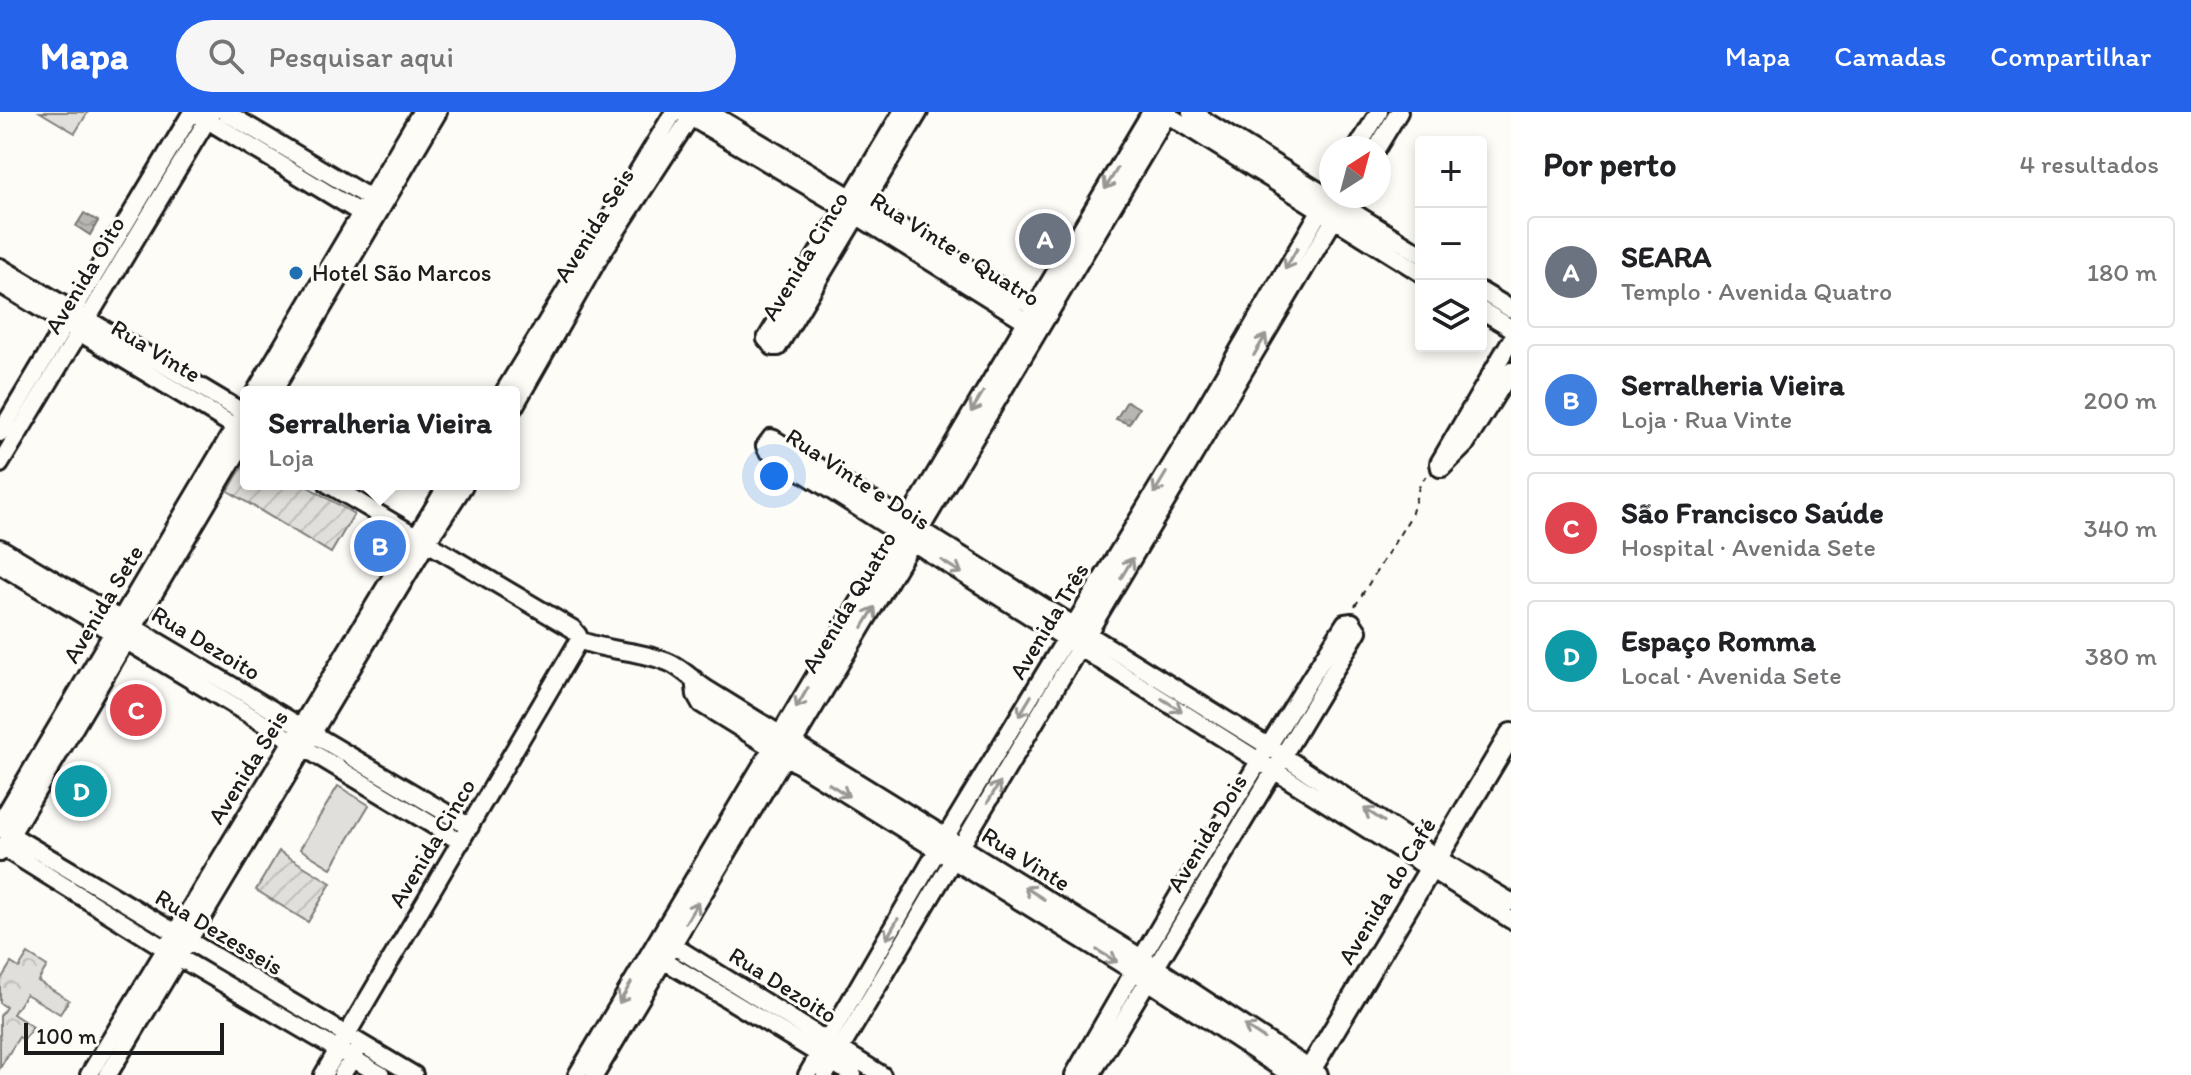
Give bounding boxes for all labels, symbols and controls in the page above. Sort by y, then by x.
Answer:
search box [176,20,736,92]
text: Mapa [40,33,128,79]
icon: search [204,34,248,78]
text: Pesquisar aqui [268,38,454,75]
text: Mapa [1725,39,1790,73]
text: Camadas [1834,39,1946,73]
text: Compartilhar [1990,39,2151,73]
north arrow [1319,136,1391,208]
map controls [1415,136,1487,352]
button: + [1415,136,1487,208]
text: Por perto [1543,144,1676,185]
text: 4 resultados [2019,148,2159,180]
street label: Avenida Seis [547,162,640,287]
one-way arrow [1103,167,1119,190]
street label: Rua Vinte e Quatro [865,185,1046,312]
street label: Avenida Cinco [755,186,855,326]
button: − [1415,208,1487,280]
pin: A [1019,209,1071,269]
street label: Avenida Oito [38,211,131,339]
text: SEARA [1621,238,1711,275]
one-way arrow [1283,247,1299,270]
text: A [1563,256,1579,288]
text: 180 m [2087,256,2157,288]
place label: Hotel São Marcos [312,258,492,287]
marker: Hotel São Marcos [287,264,305,282]
text: Templo · Avenida Quatro [1621,275,1892,307]
button: layers [1415,280,1487,352]
street label: Rua Vinte [106,313,206,389]
one-way arrow [1252,334,1268,357]
text: Serralheria Vieira [1621,366,1845,403]
text: B [1563,384,1579,416]
text: 200 m [2084,384,2157,416]
popup [240,386,520,490]
one-way arrow [969,390,985,413]
text: Loja · Rua Vinte [1621,403,1792,435]
text: Serralheria Vieira [268,404,492,441]
street label: Rua Vinte e Dois [781,421,936,536]
text: Loja [268,441,314,473]
your location [754,456,794,496]
one-way arrow [1152,471,1168,494]
text: São Francisco Saúde [1621,494,1884,531]
text: C [1563,512,1579,544]
text: 340 m [2083,512,2157,544]
pin: B [354,516,406,576]
street label: Avenida Quatro [795,526,902,678]
text: Hospital · Avenida Sete [1621,531,1876,563]
street label: Avenida Sete [56,539,149,668]
street label: Avenida Três [1002,557,1095,684]
one-way arrow [1119,557,1135,580]
one-way arrow [940,558,962,575]
street label: Rua Dezoito [146,599,266,686]
one-way arrow [861,606,877,629]
text: Espaço Romma [1621,622,1816,659]
text: D [1562,640,1580,672]
text: 380 m [2085,640,2157,672]
text: Local · Avenida Sete [1621,659,1842,691]
pin: C [110,680,162,740]
one-way arrow [794,686,810,709]
one-way arrow [1017,694,1033,717]
one-way arrow [1160,697,1182,714]
street label: Avenida Seis [201,704,294,829]
pin: D [55,761,107,821]
street label: Avenida Dois [1160,769,1253,897]
street label: Avenida Cinco [382,773,482,913]
one-way arrow [827,781,849,798]
one-way arrow [986,781,1002,804]
one-way arrow [1363,807,1386,823]
street label: Avenida do Café [1331,812,1442,969]
street label: Rua Vinte [977,820,1076,897]
street label: Rua Dezesseis [150,882,288,981]
one-way arrow [1023,884,1046,900]
one-way arrow [684,901,700,924]
one-way arrow [884,917,900,940]
street label: Rua Dezoito [724,940,843,1029]
one-way arrow [1095,948,1118,964]
one-way arrow [617,981,633,1004]
scale bar [24,1019,224,1055]
text: 100 m [36,1023,97,1050]
one-way arrow [1243,1024,1266,1040]

